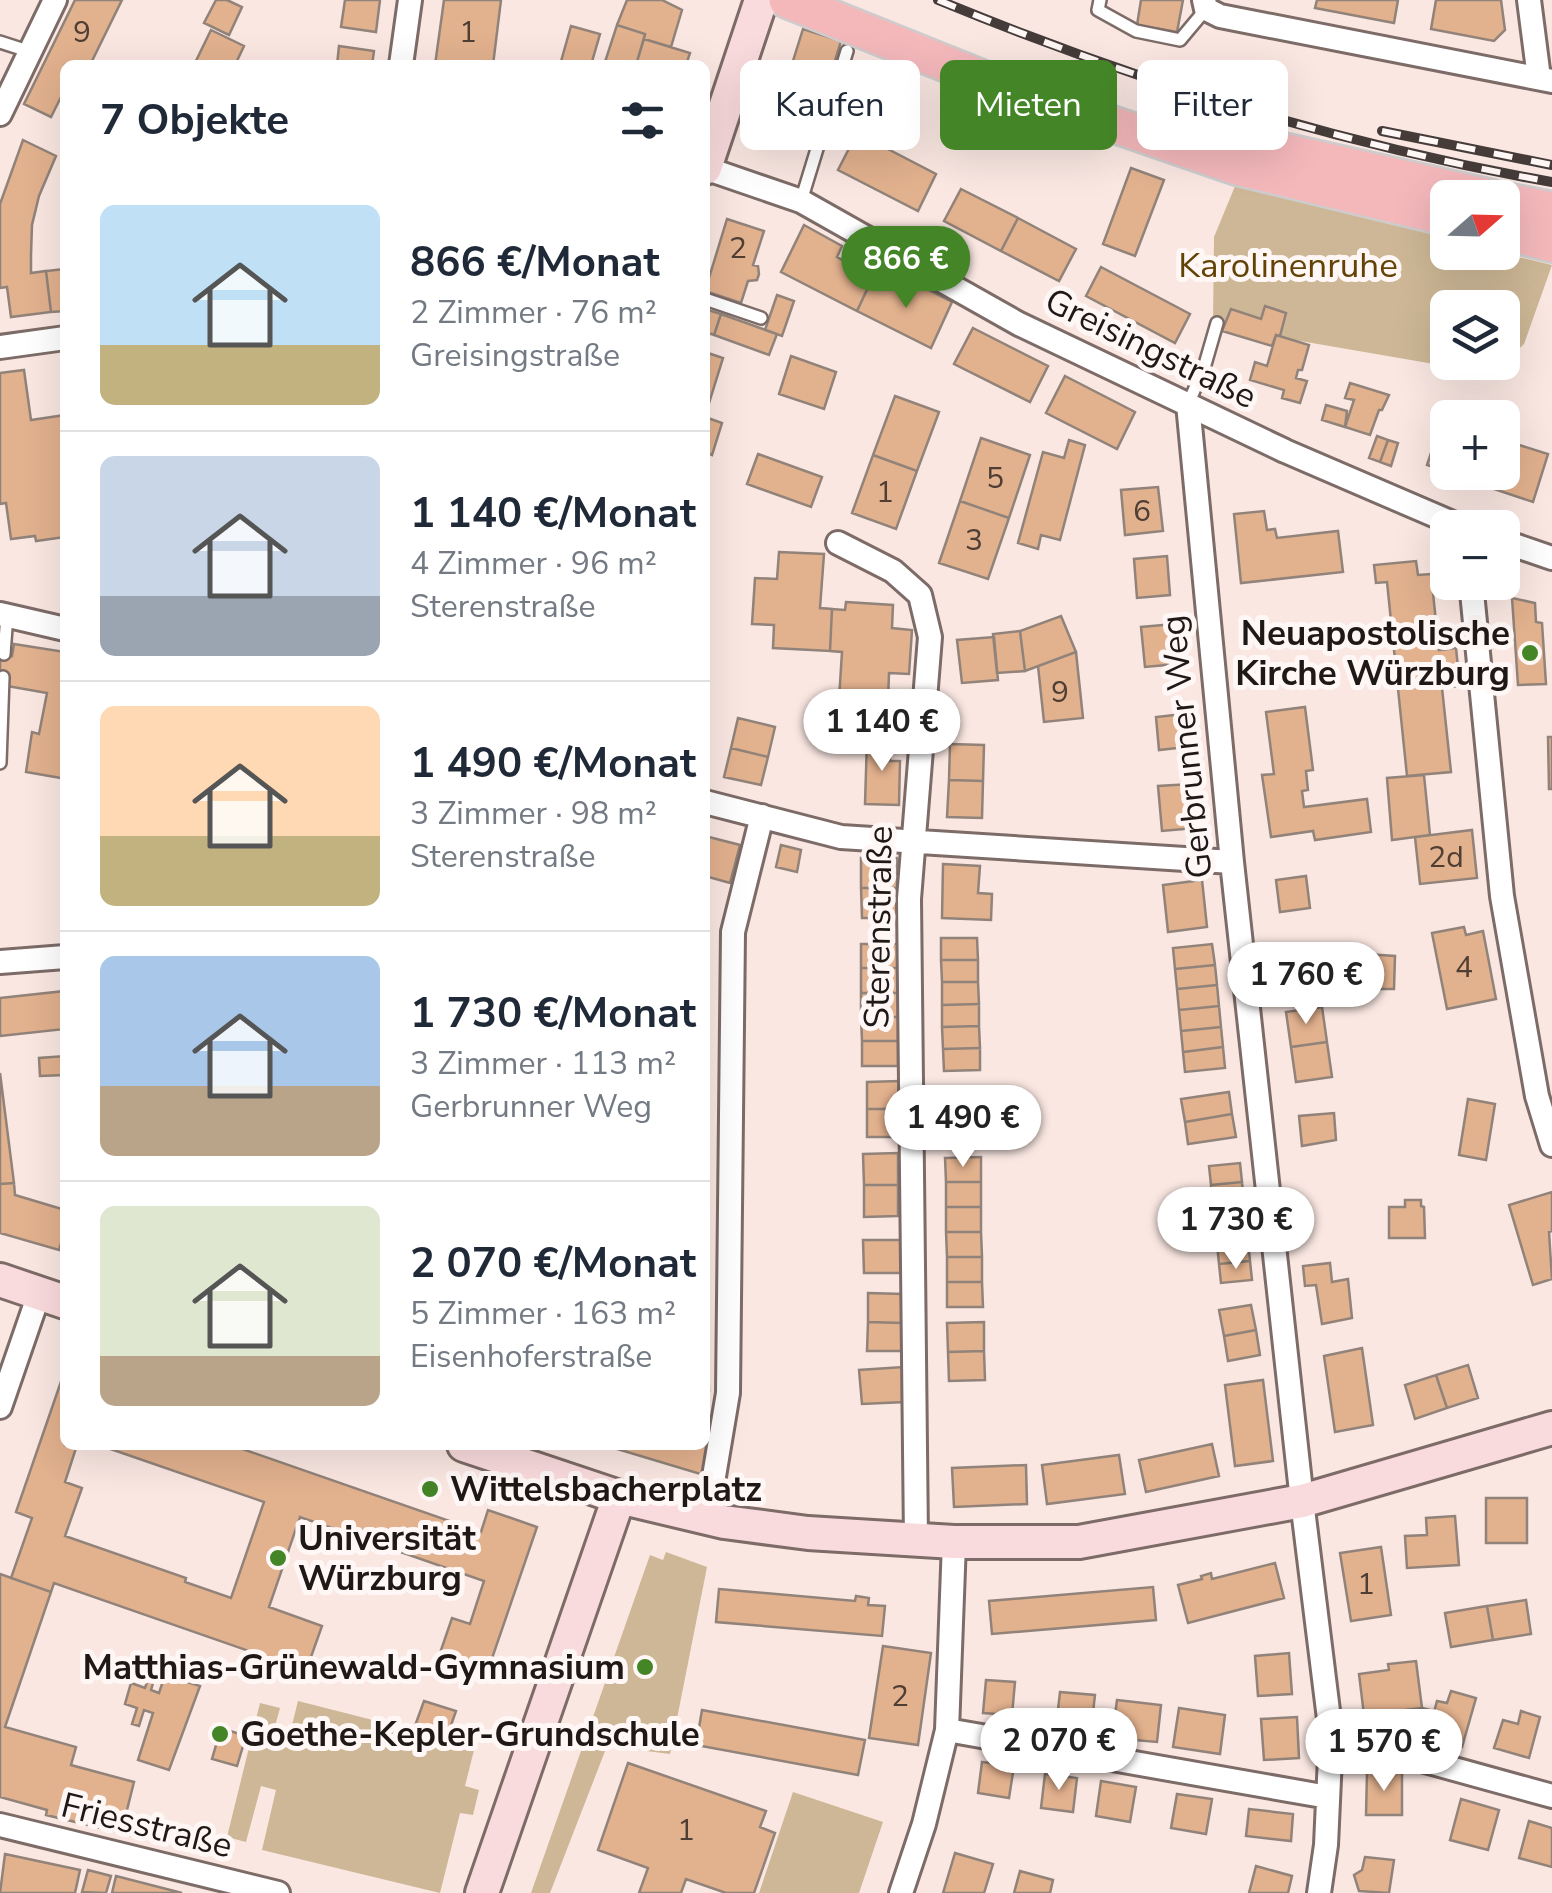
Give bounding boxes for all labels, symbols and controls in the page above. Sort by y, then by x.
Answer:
house number: 9 [73,12,91,53]
house number: 1 [459,12,477,53]
chip: Kaufen [740,60,920,150]
chip: Mieten [940,60,1117,150]
chip: Filter [1137,60,1288,150]
text: 7 Objekte [100,92,289,149]
icon: filters [615,93,670,148]
north arrow [1430,180,1520,270]
map controls [1430,180,1520,600]
pin: 866 € [836,226,976,311]
house number: 2 [729,228,747,269]
text: 866 €/Monat [410,234,660,291]
text: 866 € [863,237,949,280]
park label: Karolinenruhe [1178,242,1398,289]
icon: home [180,245,300,365]
street label: Greisingstraße [1037,277,1264,420]
button: layers [1430,290,1520,380]
text: 2 Zimmer · 76 m² [410,291,657,334]
text: Greisingstraße [410,334,620,377]
button: + [1430,400,1520,490]
house number: 5 [986,458,1004,499]
house number: 1 [876,472,894,513]
text: 1 140 €/Monat [410,485,696,542]
house number: 6 [1133,491,1151,532]
icon: home [180,496,300,616]
button: − [1430,510,1520,600]
house number: 3 [965,520,983,561]
text: 4 Zimmer · 96 m² [410,542,657,585]
text: Sterenstraße [410,585,596,628]
place label: Neuapostolische Kirche Würzburg [1235,610,1510,697]
street label: Gerbrunner Weg [1149,613,1224,881]
marker: Neuapostolische Kirche Würzburg [1519,642,1541,664]
house number: 9 [1051,672,1069,713]
pin: 1 140 € [790,689,974,774]
text: 1 140 € [825,700,939,743]
text: 1 490 €/Monat [410,735,696,792]
icon: home [180,746,300,866]
text: 3 Zimmer · 98 m² [410,792,657,835]
street label: Sterenstraße [853,825,904,1029]
text: Sterenstraße [410,835,596,878]
house number: 2d [1428,837,1464,878]
pin: 1 760 € [1214,942,1398,1027]
house number: 4 [1455,947,1473,988]
text: 1 760 € [1249,953,1363,996]
text: 1 730 €/Monat [410,985,696,1042]
icon: home [180,996,300,1116]
text: 3 Zimmer · 113 m² [410,1042,676,1085]
text: Gerbrunner Weg [410,1085,652,1128]
pin: 1 490 € [871,1085,1055,1170]
text: 1 490 € [906,1096,1020,1139]
pin: 1 730 € [1144,1187,1328,1272]
text: 1 730 € [1179,1198,1293,1241]
text: 2 070 €/Monat [410,1235,696,1292]
icon: home [180,1246,300,1366]
text: 5 Zimmer · 163 m² [410,1292,676,1335]
text: Eisenhoferstraße [410,1335,652,1378]
place label: Wittelsbacherplatz [450,1466,762,1513]
marker: Wittelsbacherplatz [419,1478,441,1500]
place label: Universität Würzburg [298,1515,476,1602]
marker: Universität Würzburg [267,1547,289,1569]
house number: 1 [1357,1564,1375,1605]
place label: Matthias-Grünewald-Gymnasium [83,1644,625,1691]
marker: Matthias-Grünewald-Gymnasium [634,1656,656,1678]
house number: 2 [891,1676,909,1717]
pin: 2 070 € [967,1708,1151,1793]
pin: 1 570 € [1292,1709,1476,1794]
place label: Goethe-Kepler-Grundschule [240,1711,700,1758]
text: 2 070 € [1002,1719,1116,1762]
text: 1 570 € [1327,1720,1441,1763]
marker: Goethe-Kepler-Grundschule [209,1723,231,1745]
street label: Friesstraße [56,1782,237,1869]
house number: 1 [677,1810,695,1851]

